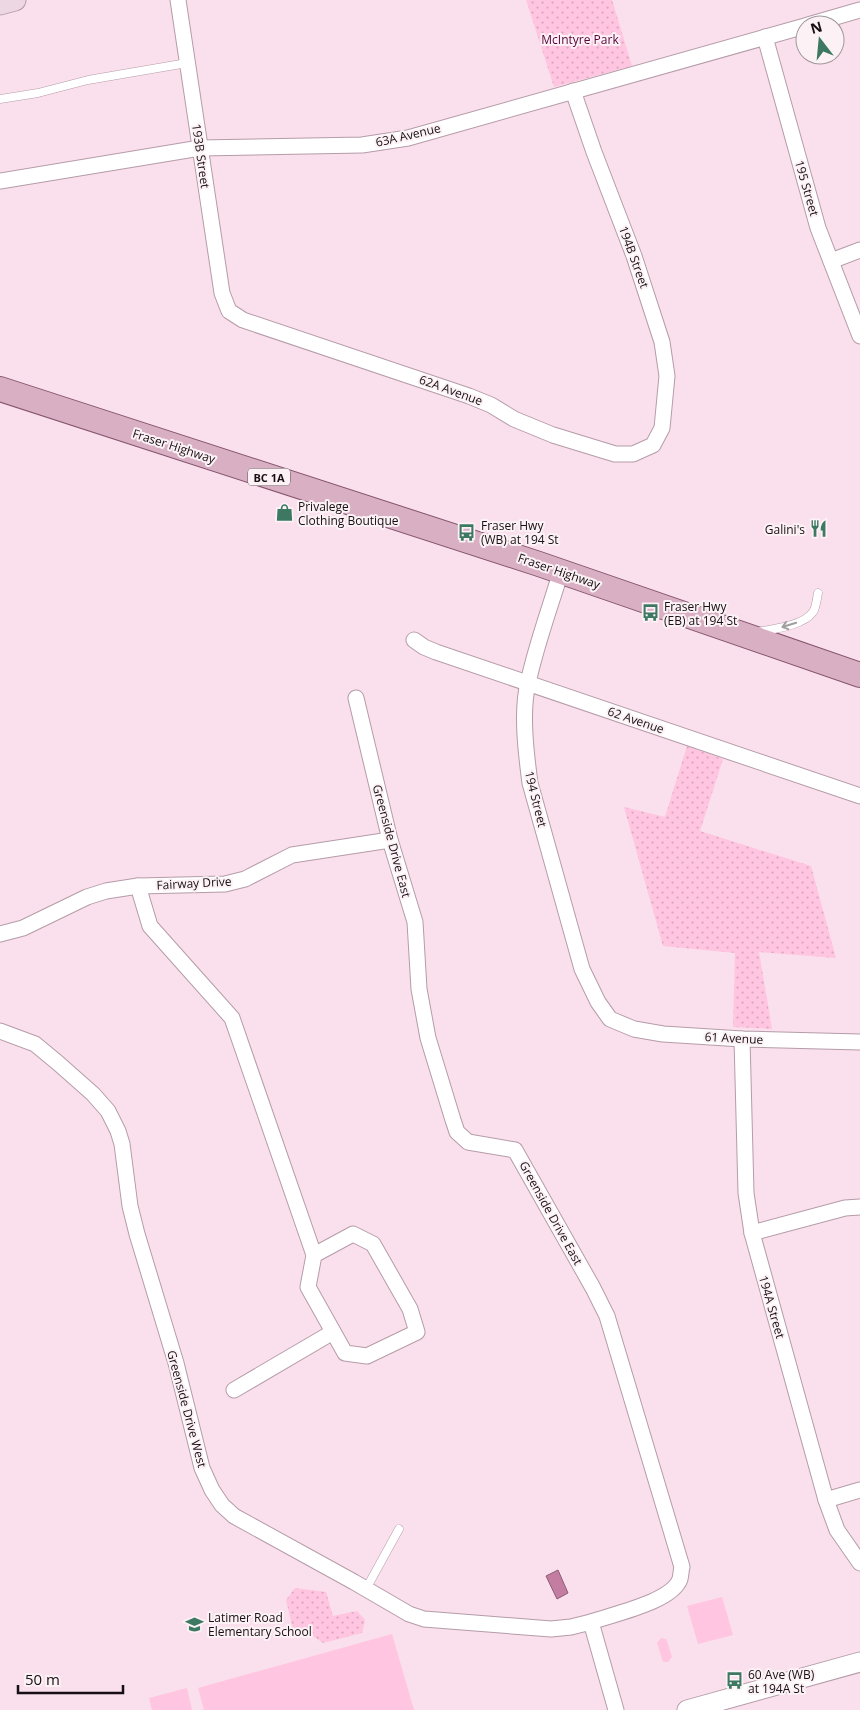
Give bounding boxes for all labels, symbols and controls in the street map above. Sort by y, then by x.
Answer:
north arrow [795,15,845,65]
text: N [808,16,824,38]
park label: McIntyre Park [541,31,619,48]
street label: 63A Avenue [374,119,442,151]
street label: 193B Street [188,123,214,189]
street label: 195 Street [791,158,823,218]
street label: 194B Street [615,224,653,290]
street label: 62A Avenue [417,371,485,409]
street label: Fraser Highway [130,425,218,468]
road number: BC 1A [248,468,290,486]
place label: Privalege Clothing Boutique [298,498,399,529]
shop icon: Privalege Clothing Boutique [274,503,294,523]
place label: Fraser Hwy (WB) at 194 St [481,517,559,548]
restaurant icon: Galini's [809,519,829,539]
place label: Galini's [765,521,805,538]
bus stop icon: Fraser Hwy (WB) at 194 St [457,522,477,542]
street label: Fraser Highway [516,549,603,593]
place label: Fraser Hwy (EB) at 194 St [664,598,737,629]
bus stop icon: Fraser Hwy (EB) at 194 St [640,603,660,623]
one-way arrow [781,620,797,630]
street label: 62 Avenue [606,702,667,738]
street label: 194 Street [521,769,551,829]
street label: Greenside Drive East [369,783,415,899]
street label: Fairway Drive [156,873,232,893]
street label: 61 Avenue [704,1028,764,1048]
street label: Greenside Drive East [515,1158,587,1268]
street label: 194A Street [755,1274,789,1340]
street label: Greenside Drive West [163,1348,211,1470]
place label: Latimer Road Elementary School [208,1609,312,1640]
school or university icon: Latimer Road Elementary School [184,1614,204,1634]
scale bar [18,1662,122,1694]
place label: 60 Ave (WB) at 194A St [748,1666,815,1697]
text: 50 m [25,1669,60,1689]
bus stop icon: 60 Ave (WB) at 194A St [724,1671,744,1691]

